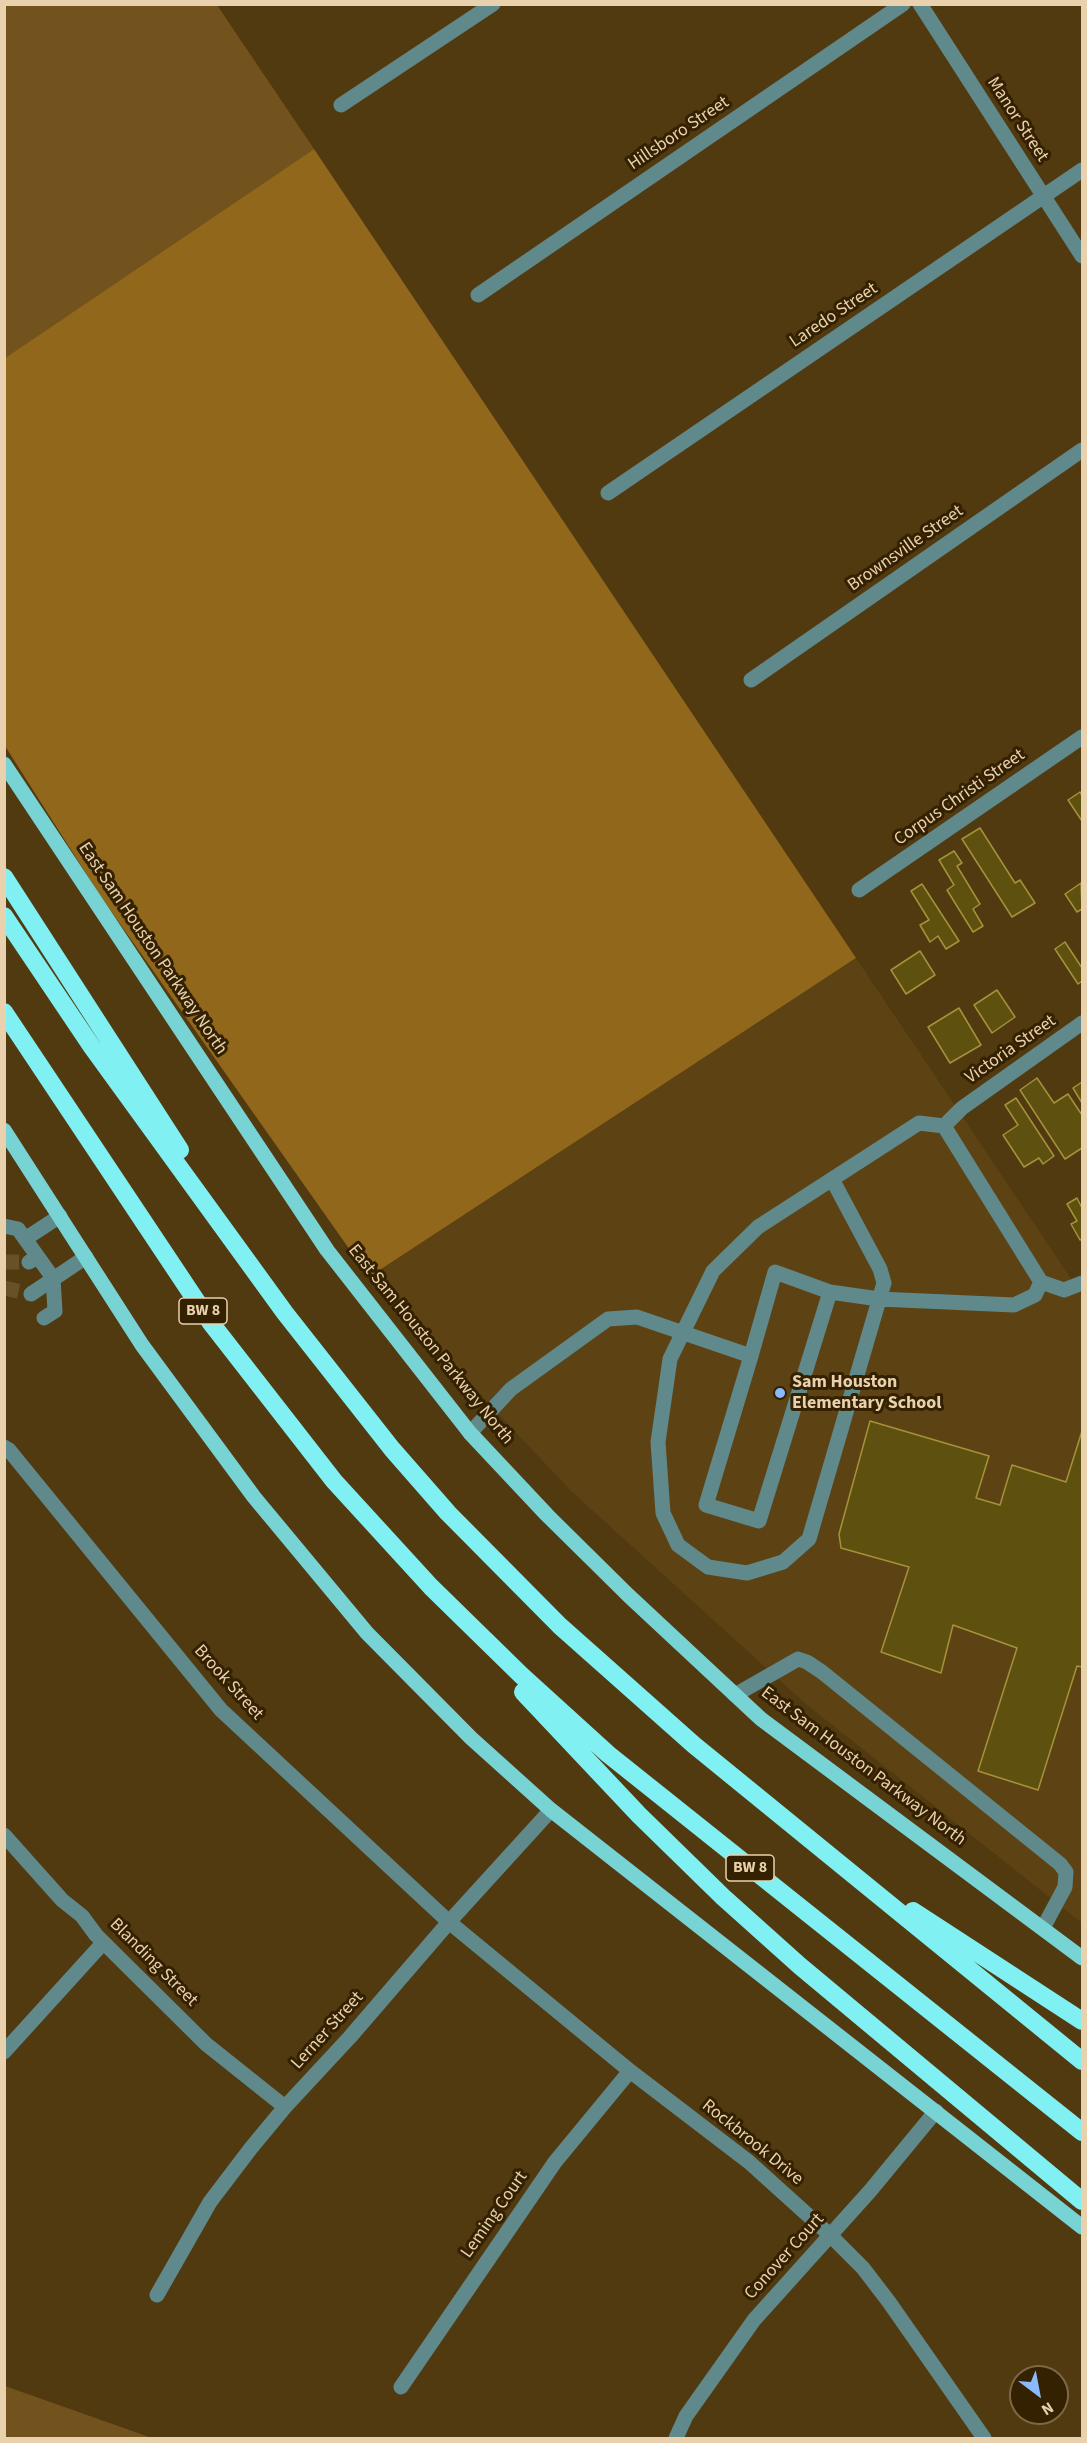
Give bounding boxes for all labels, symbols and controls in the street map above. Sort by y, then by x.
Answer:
street label: Manor Street [982,74,1052,166]
street label: Hillsboro Street [624,92,734,176]
street label: Laredo Street [786,279,882,353]
street label: Brownsville Street [844,501,968,597]
street label: Corpus Christi Street [891,745,1029,851]
street label: East Sam Houston Parkway North [73,839,231,1059]
street label: Victoria Street [961,1011,1061,1089]
street label: East Sam Houston Parkway North [343,1241,517,1449]
road number: BW 8 [179,1298,227,1324]
place label: Sam Houston Elementary School [792,1372,942,1414]
marker: Sam Houston Elementary School [773,1386,787,1400]
street label: Brook Street [189,1641,267,1725]
street label: East Sam Houston Parkway North [756,1683,970,1851]
road number: BW 8 [726,1855,774,1881]
street label: Blanding Street [104,1914,202,2012]
street label: Lerner Street [287,1988,369,2074]
street label: Rockbrook Drive [697,2096,807,2190]
street label: Leming Court [457,2167,533,2263]
street label: Conover Court [741,2209,829,2305]
north arrow [1009,2365,1069,2425]
text: N [1037,2396,1058,2421]

